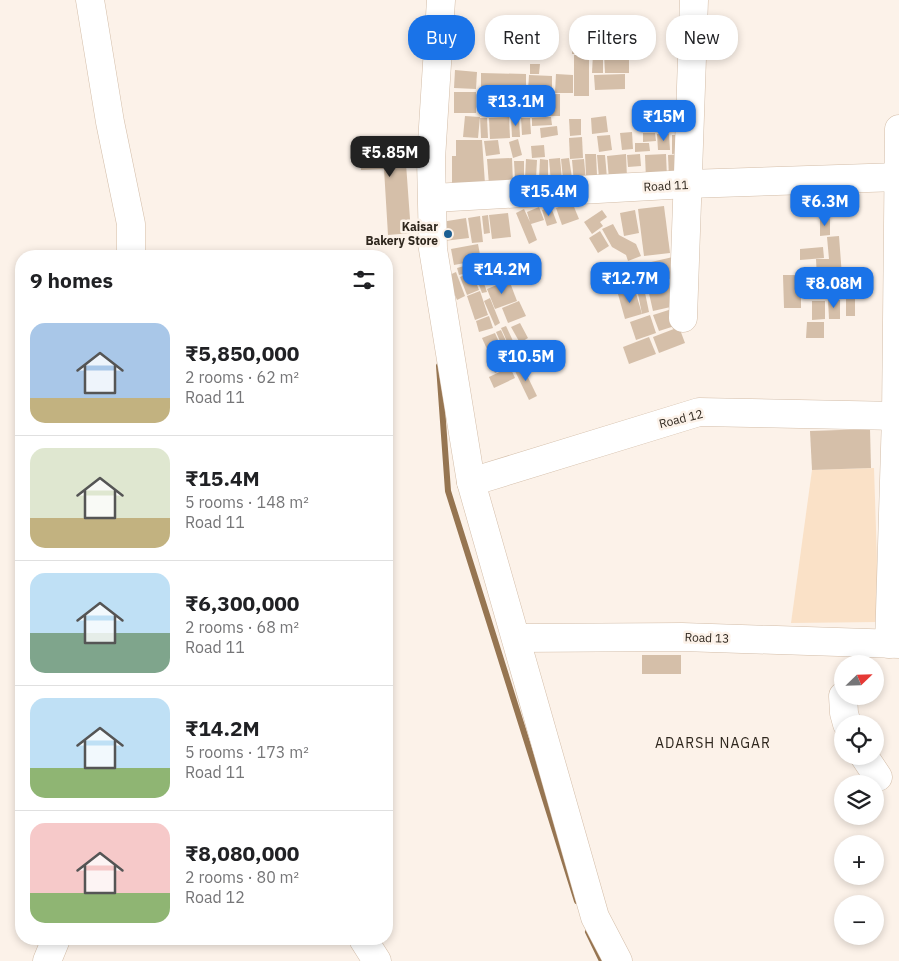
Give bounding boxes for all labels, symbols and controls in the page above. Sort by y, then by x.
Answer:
chip: Buy [408,15,475,60]
chip: Rent [485,15,559,60]
chip: Filters [569,15,656,60]
chip: New [666,15,738,60]
pin: ₹13.1M [475,84,557,127]
text: ₹13.1M [488,91,544,111]
pin: ₹15M [634,100,694,142]
text: ₹15M [643,106,685,126]
pin: ₹5.85M [349,136,431,178]
text: ₹5.85M [362,142,418,162]
pin: ₹15.4M [508,174,590,217]
street label: Road 11 [643,177,689,194]
text: ₹15.4M [521,181,577,201]
pin: ₹6.3M [790,184,860,227]
text: ₹6.3M [801,191,849,211]
place label: Kaisar Bakery Store [365,219,438,248]
marker: Kaisar Bakery Store [442,228,454,240]
pin: ₹14.2M [461,252,543,295]
text: ₹14.2M [474,259,530,279]
pin: ₹12.7M [589,262,671,304]
text: 9 homes [30,266,113,294]
icon: filters [350,266,378,294]
pin: ₹8.08M [793,266,875,309]
text: ₹12.7M [602,268,658,288]
text: ₹8.08M [806,273,862,293]
text: ₹5,850,000 [185,339,299,367]
pin: ₹10.5M [485,340,567,382]
icon: home [70,343,130,403]
text: ₹10.5M [498,346,554,366]
text: 2 rooms · 62 m² [185,367,299,387]
text: Road 11 [185,387,245,407]
street label: Road 12 [657,406,704,431]
text: ₹15.4M [185,464,260,492]
icon: home [70,468,130,528]
text: 5 rooms · 148 m² [185,492,309,512]
text: Road 11 [185,512,245,532]
text: ₹6,300,000 [185,589,299,617]
icon: home [70,593,130,653]
text: 2 rooms · 68 m² [185,617,299,637]
street label: Road 13 [684,629,730,646]
text: Road 11 [185,637,245,657]
north arrow [834,655,884,705]
map controls [834,655,884,945]
text: ₹14.2M [185,714,260,742]
button: locate [834,715,884,765]
icon: home [70,718,130,778]
district label: ADARSH NAGAR [655,734,771,752]
text: 5 rooms · 173 m² [185,742,309,762]
text: Road 11 [185,762,245,782]
button: layers [834,775,884,825]
button: + [834,835,884,885]
text: ₹8,080,000 [185,839,299,867]
icon: home [70,843,130,903]
text: 2 rooms · 80 m² [185,867,299,887]
text: Road 12 [185,887,245,907]
button: − [834,895,884,945]

